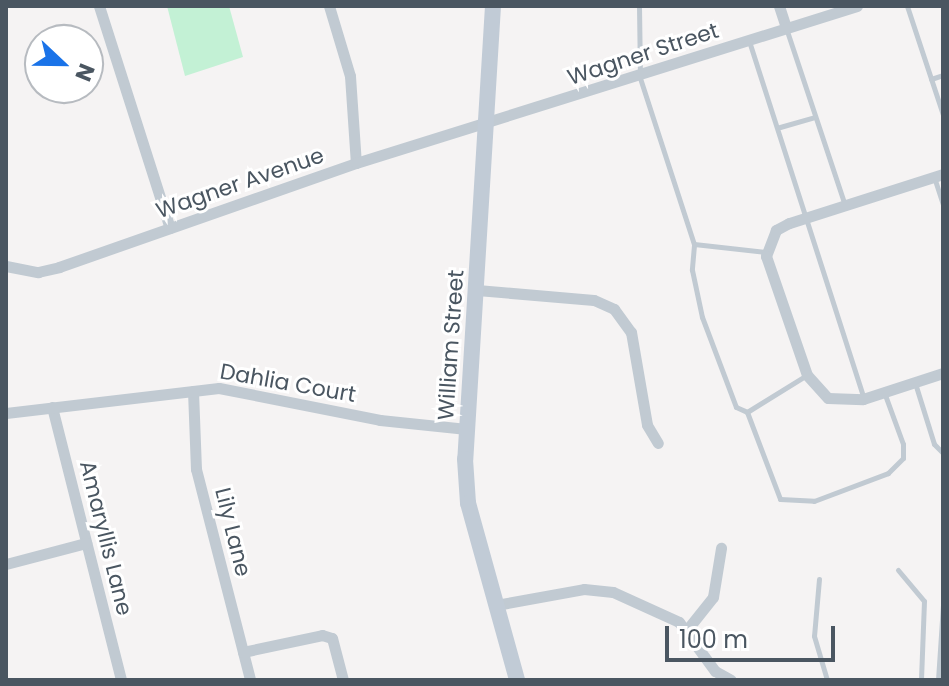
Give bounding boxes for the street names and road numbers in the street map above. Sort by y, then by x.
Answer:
street label: Wagner Street [564,17,722,91]
street label: Wagner Avenue [153,142,327,224]
street label: William Street [433,269,469,421]
street label: Dahlia Court [218,358,358,408]
street label: Amaryllis Lane [74,458,138,618]
street label: Lily Lane [209,485,257,579]

